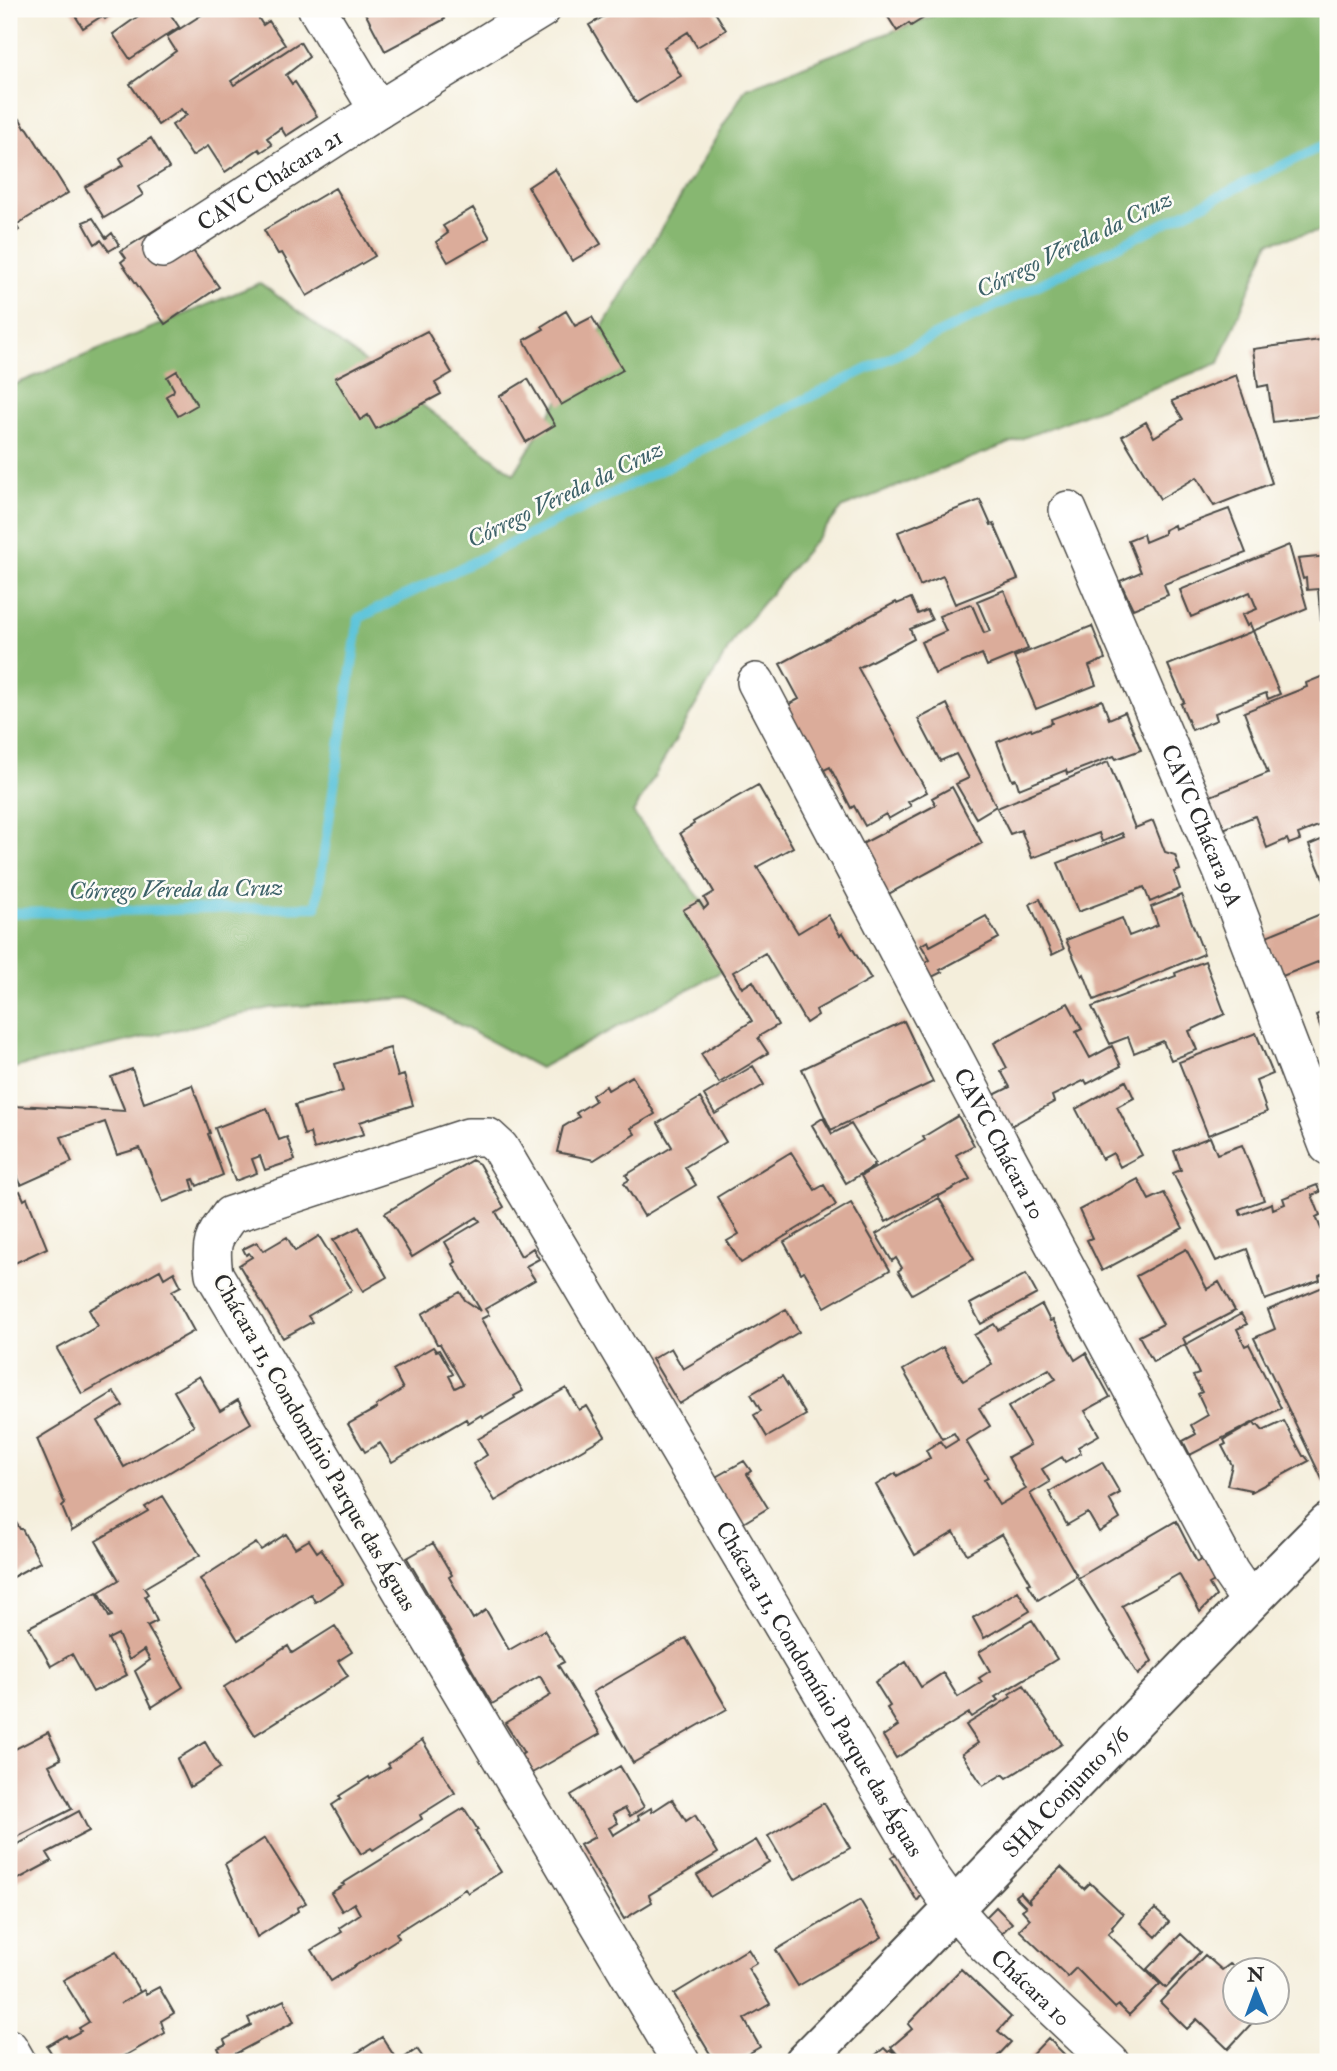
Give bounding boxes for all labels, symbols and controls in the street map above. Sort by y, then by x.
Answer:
street label: CAVC Chácara 21 [192,123,348,238]
water label: Córrego Vereda da Cruz [971,184,1177,305]
water label: Córrego Vereda da Cruz [462,434,668,555]
street label: CAVC Chácara 9A [1155,740,1249,912]
water label: Córrego Vereda da Cruz [69,872,284,907]
street label: CAVC Chácara 10 [947,1063,1052,1225]
street label: Chácara 11, Condomínio Parque das Águas [206,1268,423,1616]
street label: Chácara 11, Condomínio Parque das Águas [709,1516,930,1862]
street label: SHA Conjunto 5/6 [997,1720,1137,1864]
street label: Chácara 10 [984,1943,1077,2033]
north arrow [1222,1955,1292,2025]
text: N [1246,1963,1265,1987]

